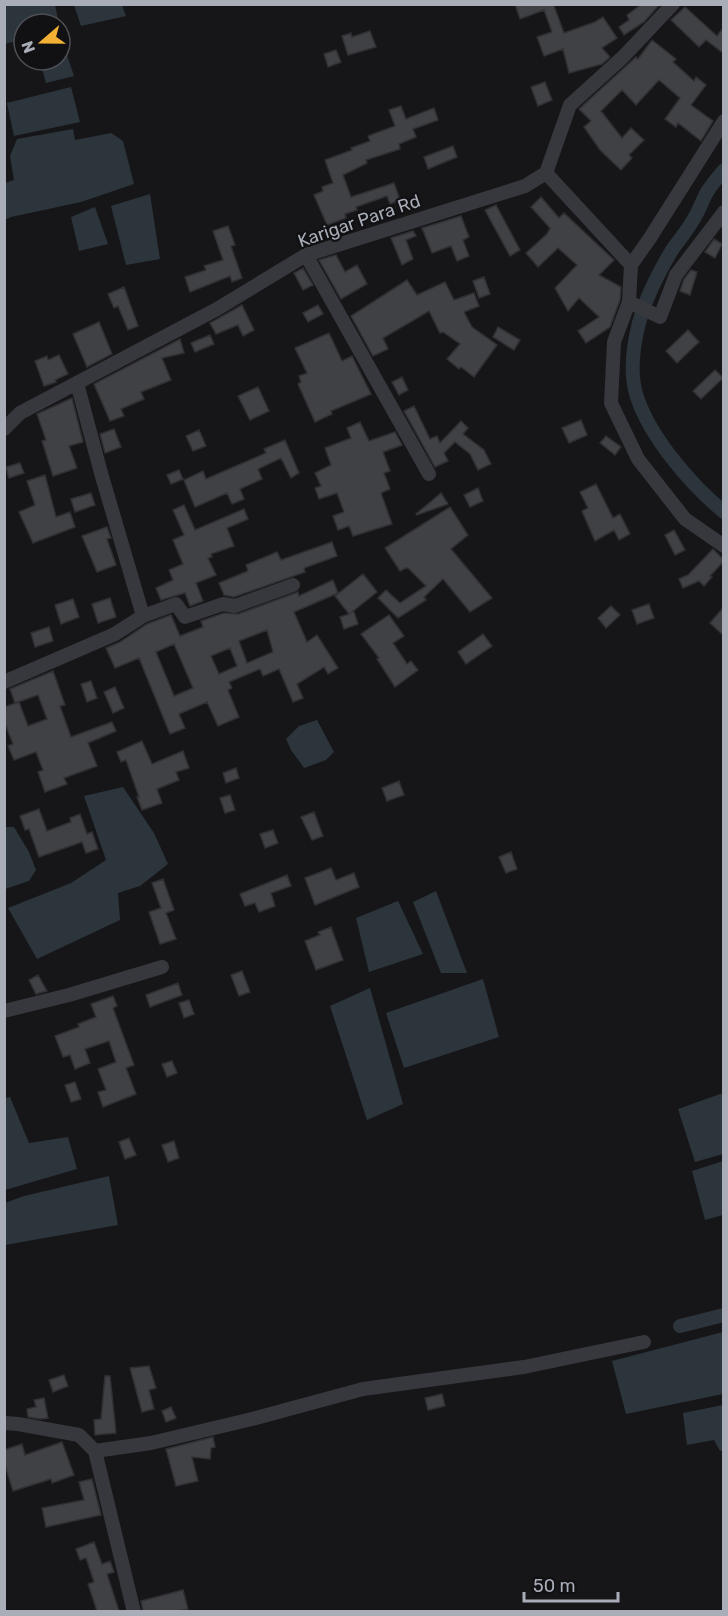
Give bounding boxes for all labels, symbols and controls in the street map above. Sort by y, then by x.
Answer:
north arrow [12,12,72,72]
text: N [17,38,39,56]
street label: Karigar Para Rd [295,190,423,252]
scale bar [524,1565,618,1603]
text: 50 m [533,1575,576,1597]

